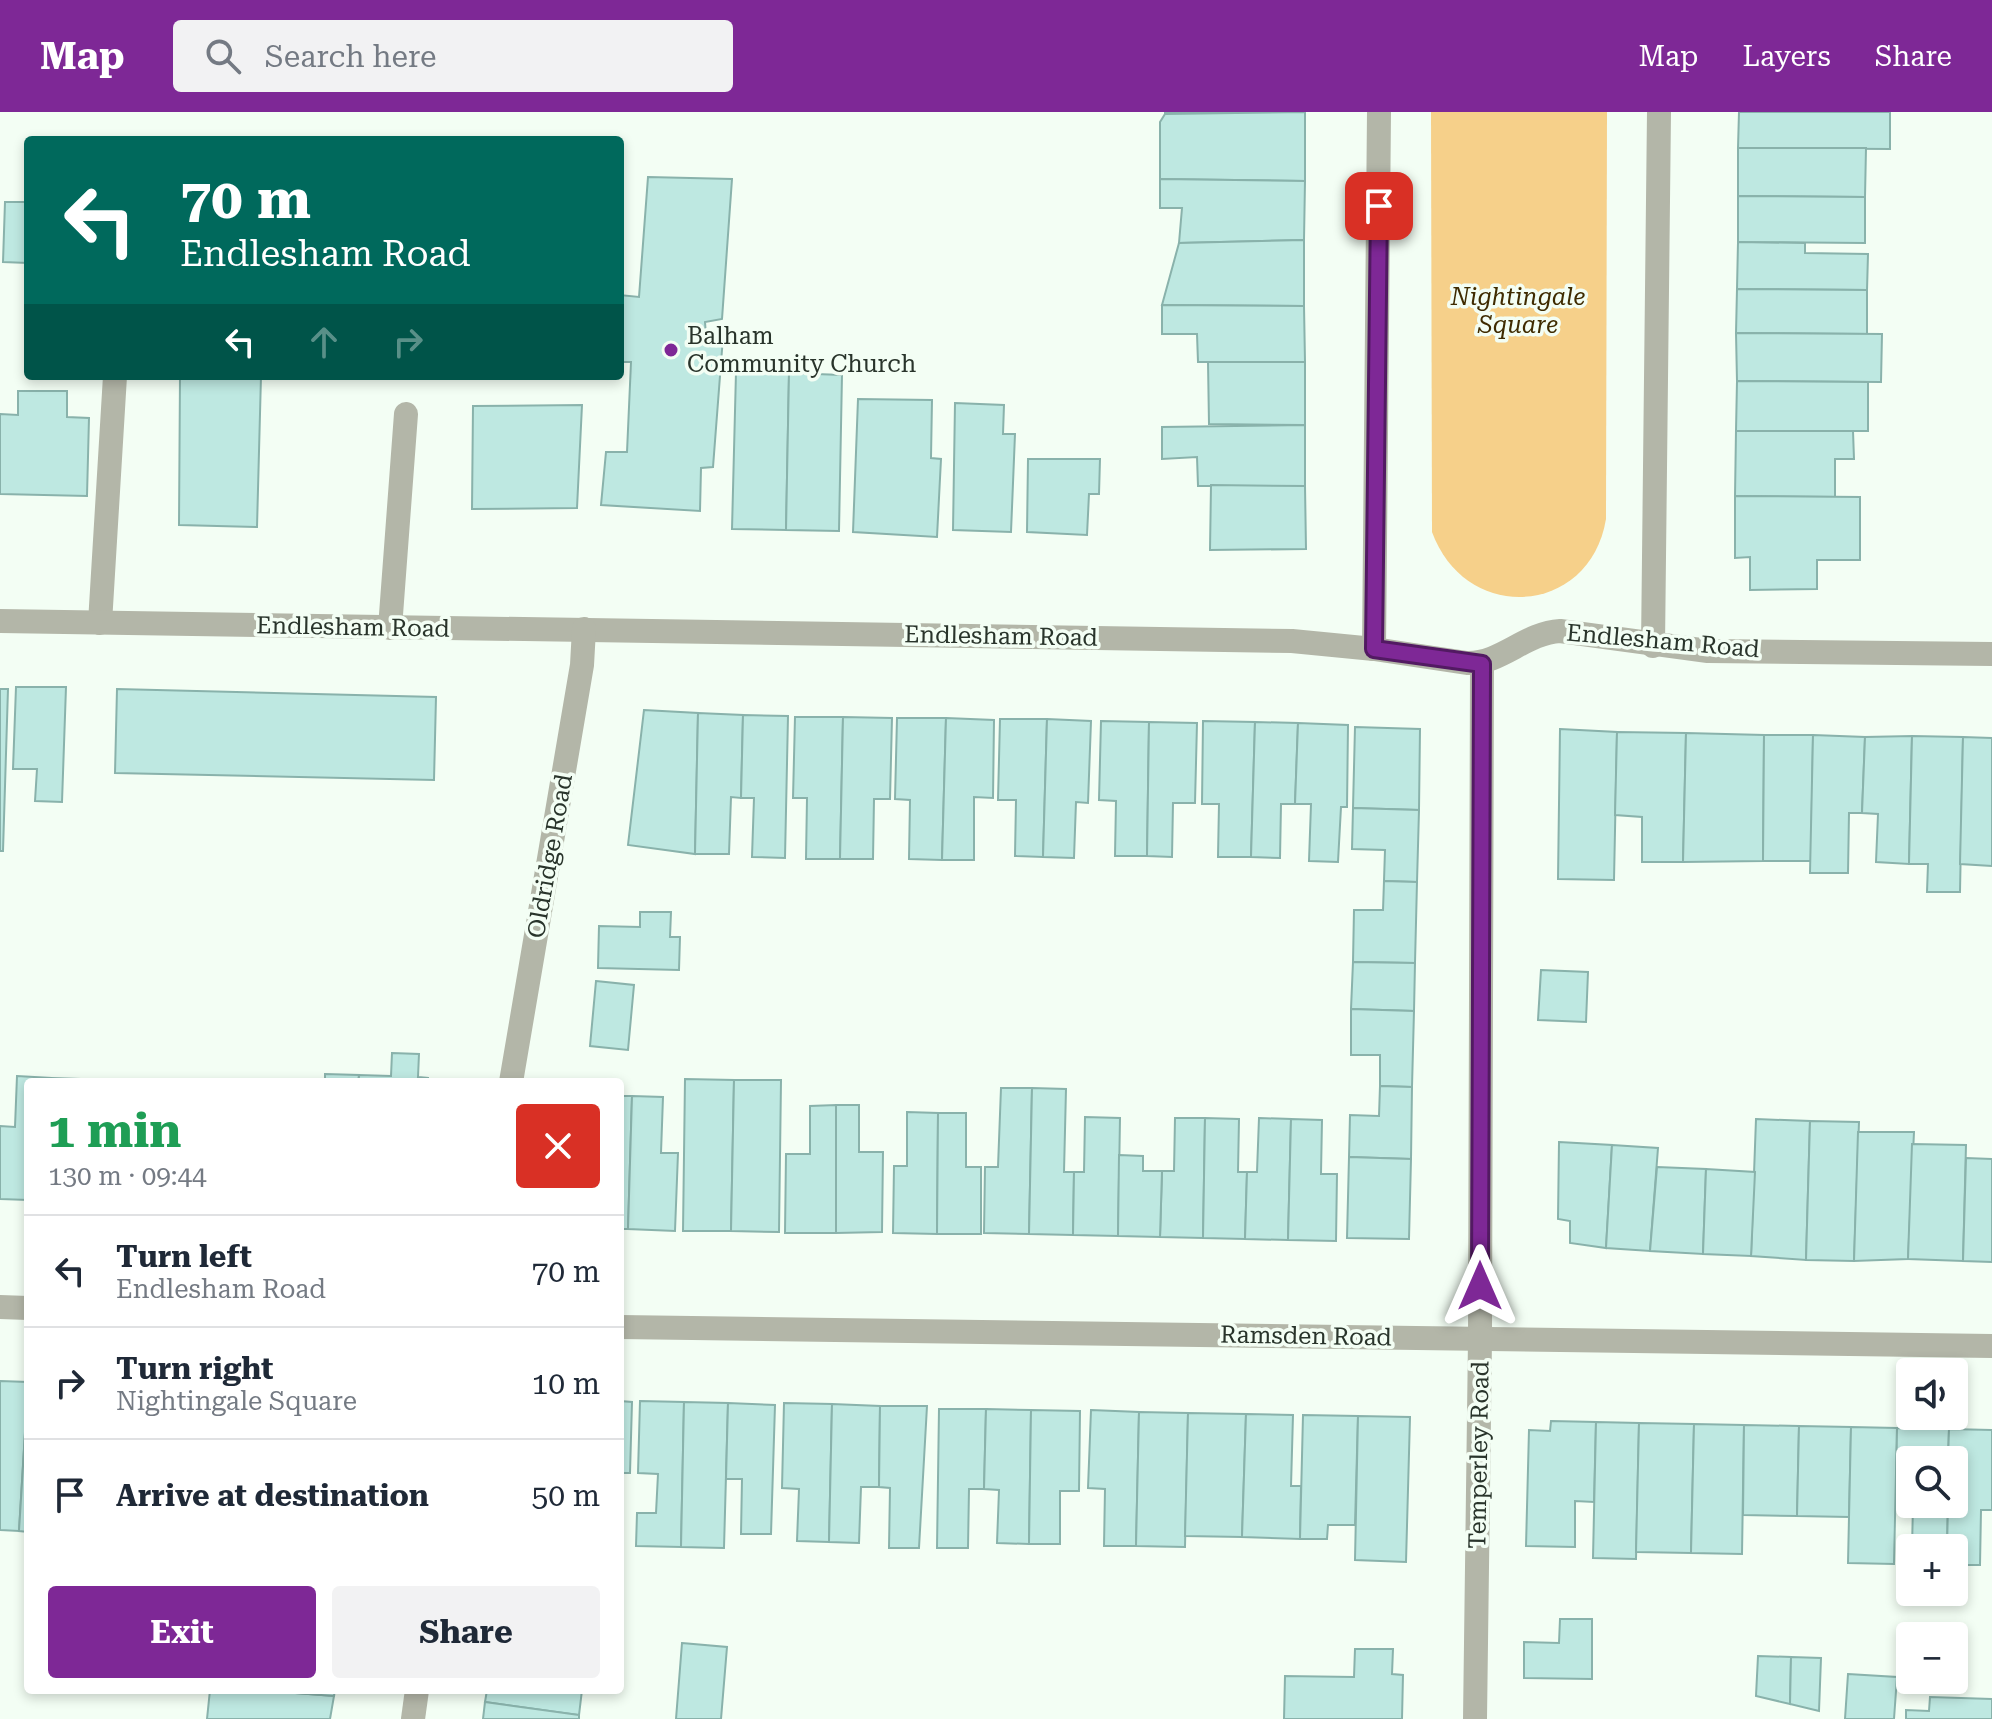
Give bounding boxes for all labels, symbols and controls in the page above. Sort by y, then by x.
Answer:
search box [173,20,733,92]
text: Map [40,34,125,78]
icon: search [201,34,245,78]
text: Search here [265,39,437,74]
text: Map [1639,40,1698,73]
text: Layers [1742,40,1831,73]
text: Share [1875,40,1952,73]
text: 70 m [180,166,311,232]
icon: left [48,168,152,272]
pin [1345,172,1413,240]
icon: arrive [1357,184,1401,228]
text: Endlesham Road [180,233,471,275]
park label: Nightingale Square [1450,283,1585,339]
icon: left [218,320,262,364]
icon: ahead [302,320,346,364]
icon: right [386,320,430,364]
place label: Balham Community Church [687,322,916,378]
marker: Balham Community Church [662,341,680,359]
street label: Endlesham Road [256,611,450,643]
street label: Endlesham Road [1565,619,1761,663]
street label: Endlesham Road [904,620,1098,652]
street label: Oldridge Road [522,772,578,940]
text: 1 min [48,1103,181,1159]
button: close [516,1104,600,1188]
text: 130 m · 09:44 [48,1161,207,1191]
text: Turn left [116,1239,252,1274]
position arrow [1438,1244,1522,1328]
icon: left [48,1249,92,1293]
text: 70 m [531,1254,600,1289]
text: Endlesham Road [116,1274,326,1304]
street label: Ramsden Road [1220,1321,1392,1351]
text: Turn right [116,1351,273,1386]
map controls [1896,1358,1968,1694]
button: sound [1896,1358,1968,1430]
icon: right [48,1361,92,1405]
street label: Temperley Road [1463,1361,1495,1549]
text: 10 m [531,1366,600,1401]
text: Nightingale Square [116,1386,357,1416]
button: search [1896,1446,1968,1518]
icon: arrive [48,1473,92,1517]
text: Arrive at destination [116,1478,429,1513]
text: 50 m [531,1478,600,1513]
button: + [1896,1534,1968,1606]
button: Exit [48,1586,316,1678]
button: Share [332,1586,600,1678]
button: − [1896,1622,1968,1694]

